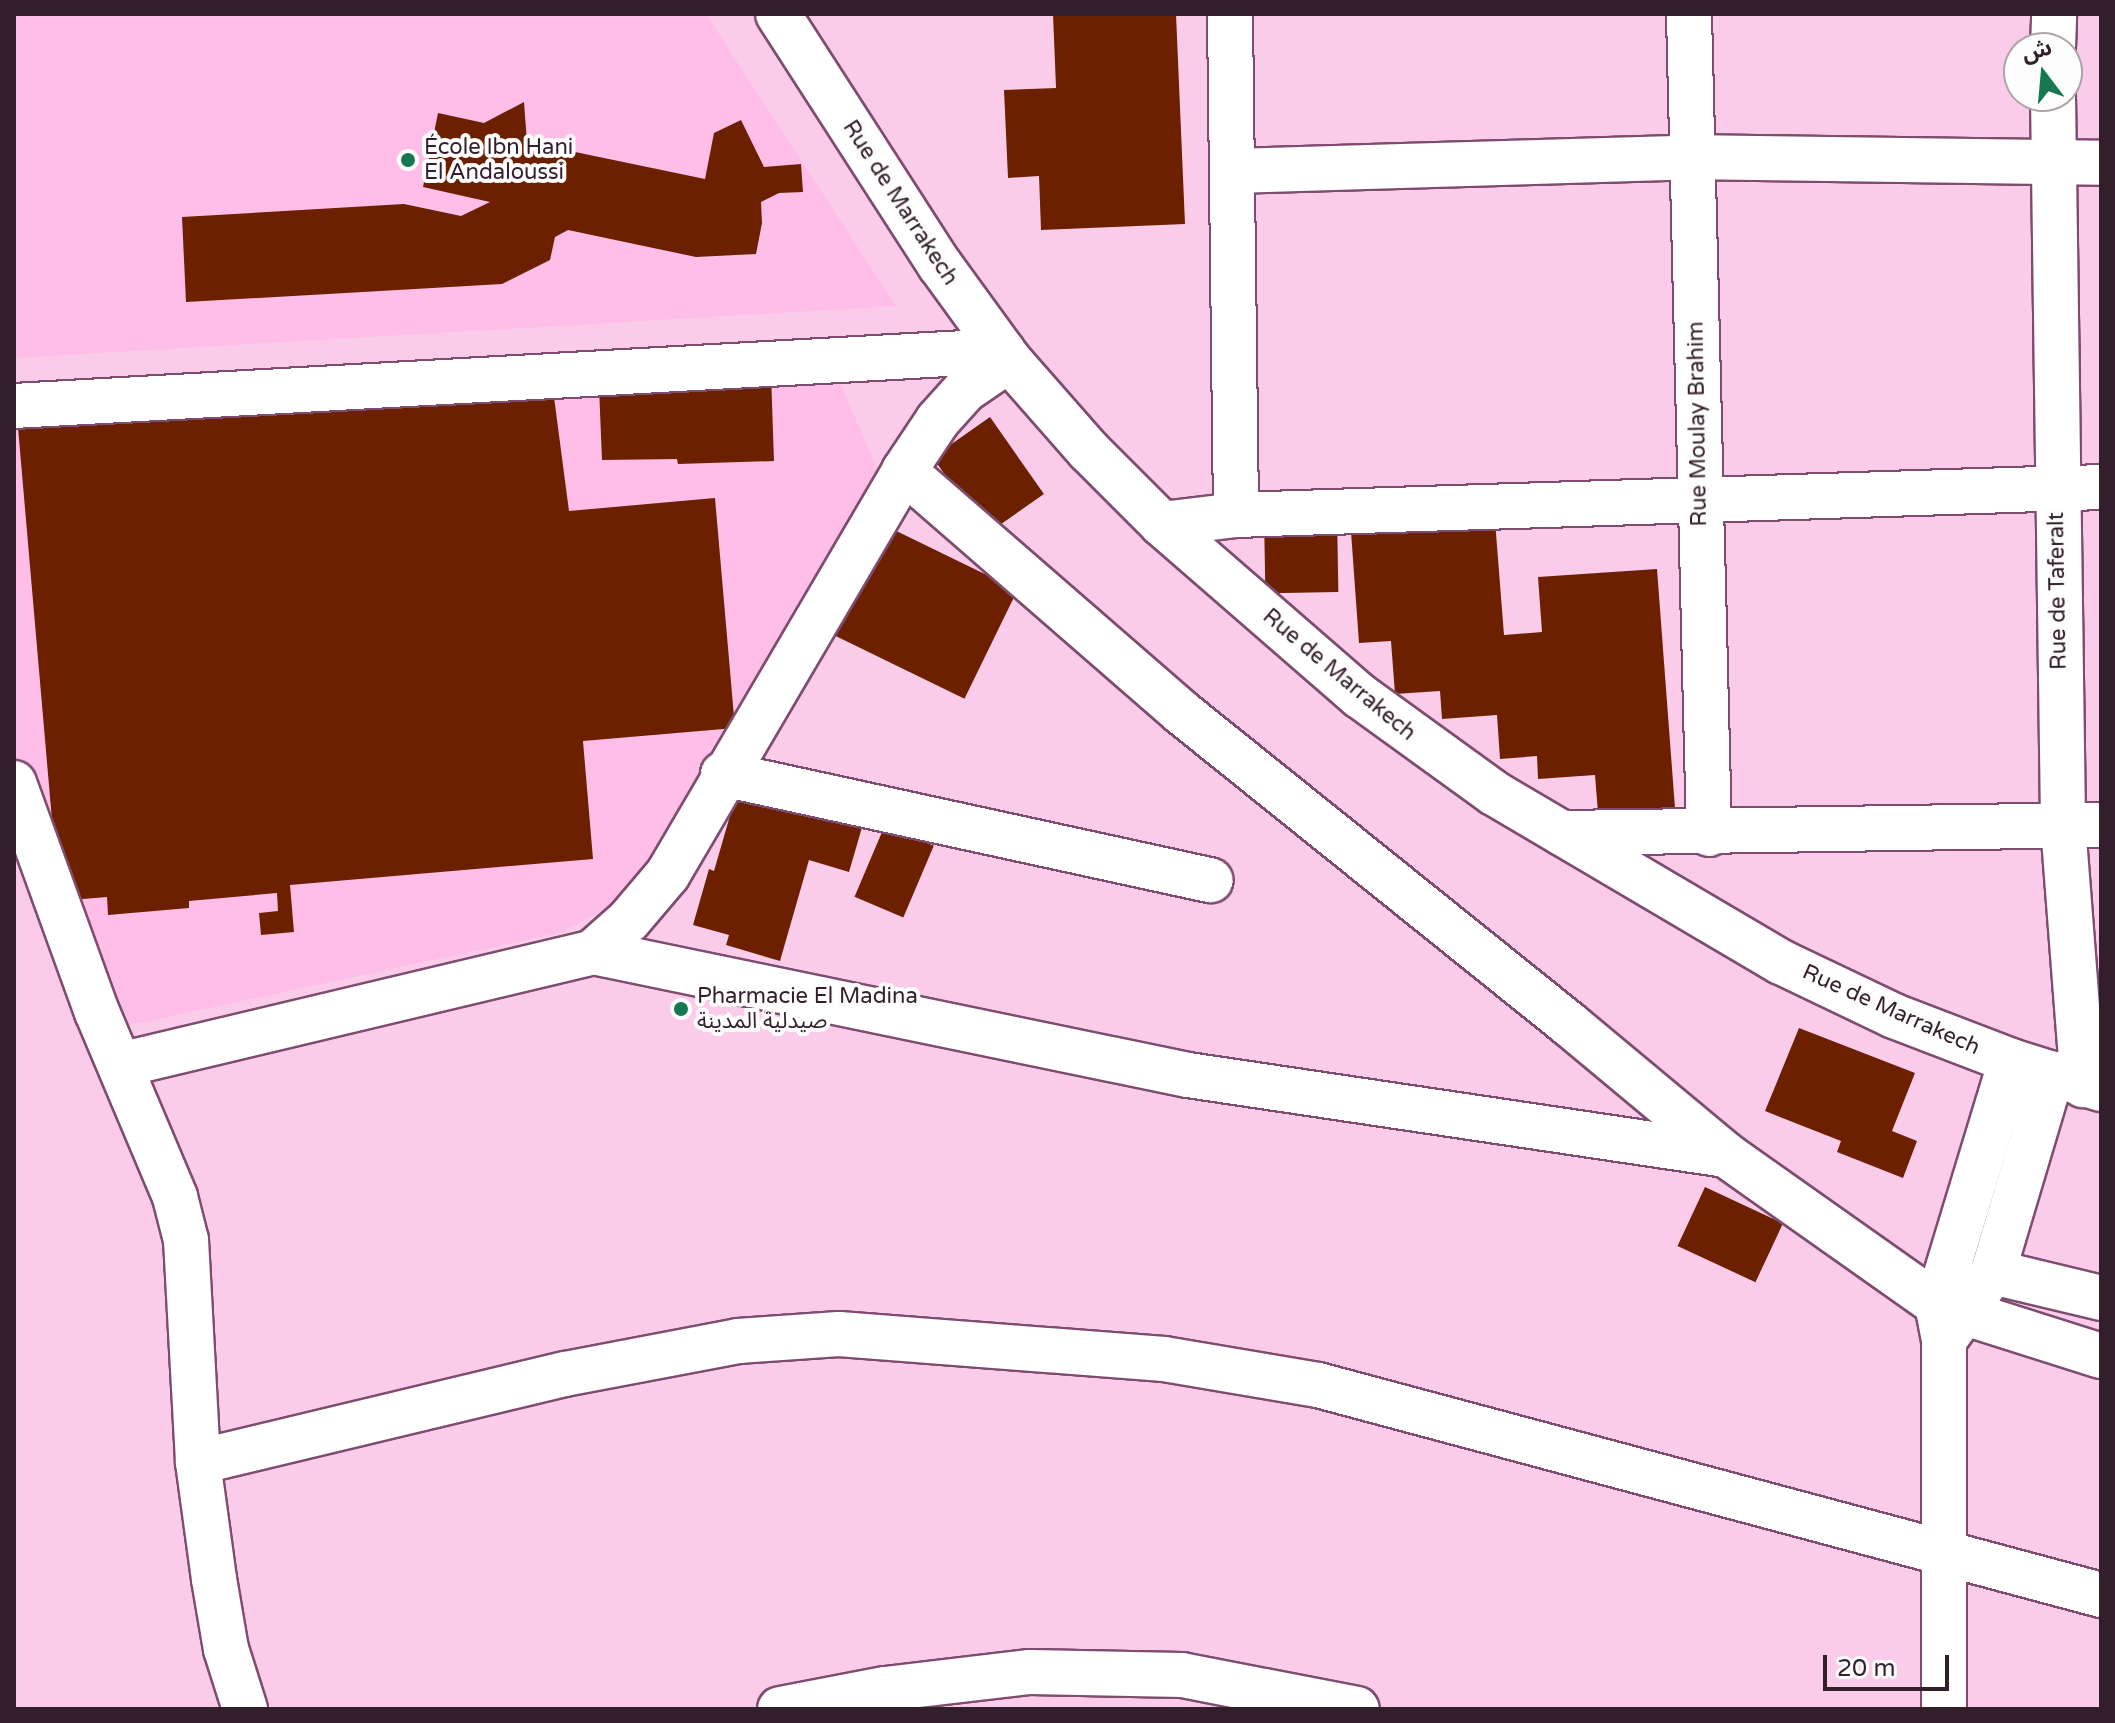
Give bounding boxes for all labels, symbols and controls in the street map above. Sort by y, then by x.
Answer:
north arrow [2003,32,2083,112]
text: ش [2019,34,2055,68]
street label: Rue de Marrakech [837,116,963,290]
place label: École Ibn Hani El Andaloussi [424,134,573,186]
marker: École Ibn Hani El Andaloussi [399,151,417,169]
street label: Rue Moulay Brahim [1683,321,1713,527]
street label: Rue de Taferalt [2043,512,2073,670]
street label: Rue de Marrakech [1257,603,1421,747]
street label: Rue de Marrakech [1798,959,1984,1061]
place label: Pharmacie El Madina صيدلية المدينة [697,983,918,1034]
marker: Pharmacie El Madina صيدلية المدينة [672,1000,690,1018]
scale bar [1827,1639,1953,1689]
text: 20 m [1837,1654,1895,1683]

